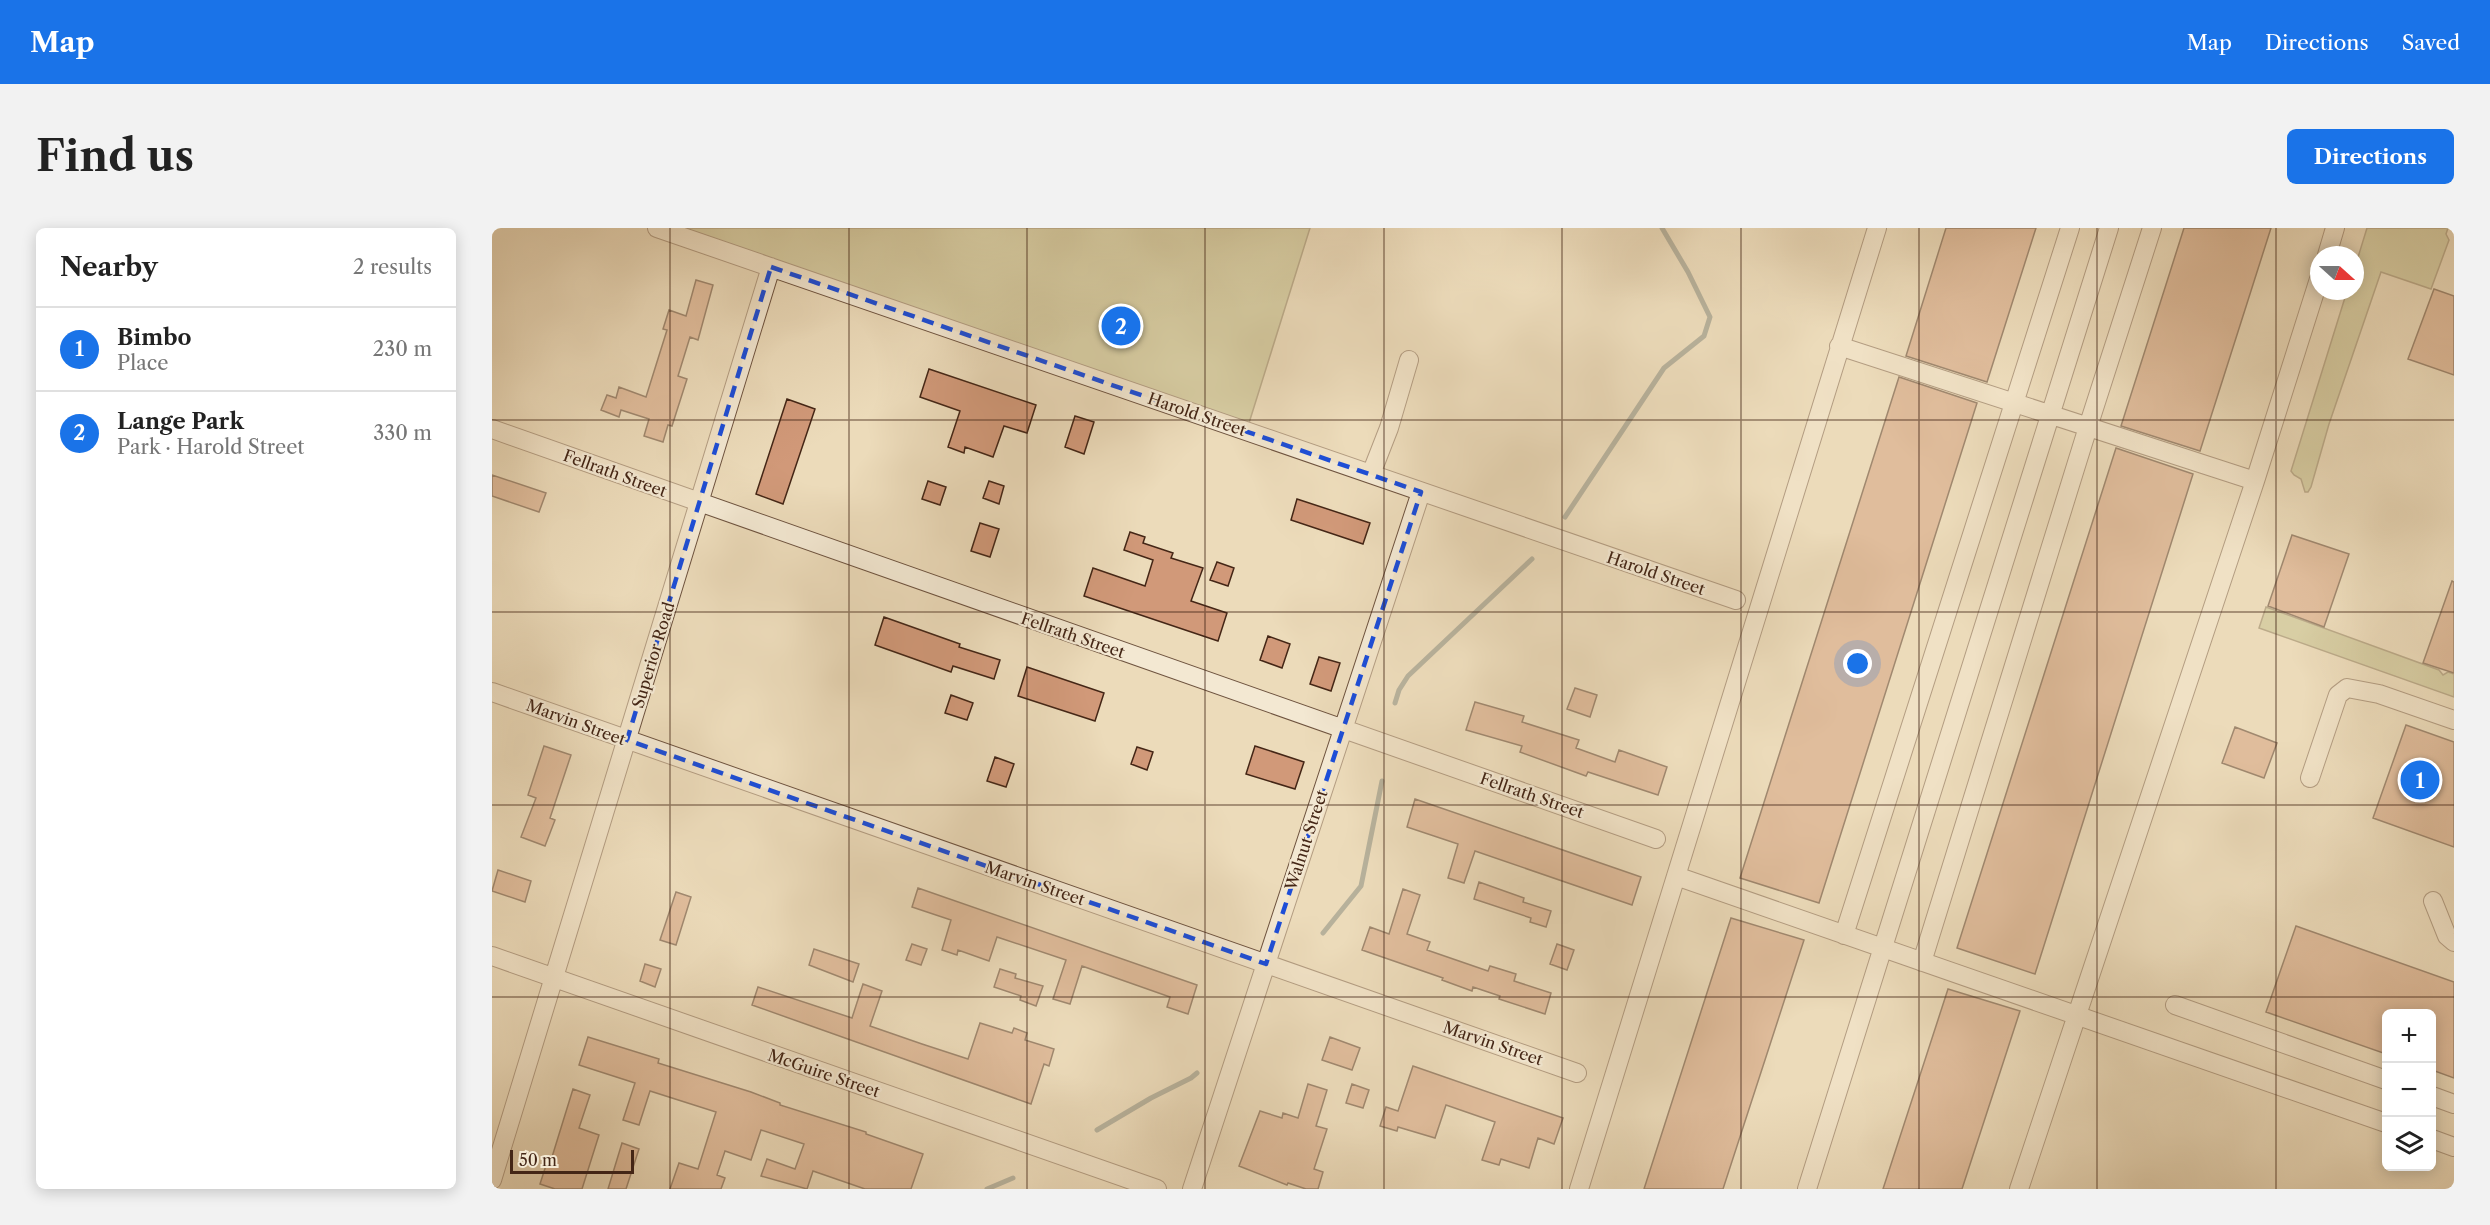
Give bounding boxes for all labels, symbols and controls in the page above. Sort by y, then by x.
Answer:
text: Map [30,25,94,59]
text: Map [2187,30,2232,55]
text: Directions [2265,30,2369,55]
text: Saved [2402,30,2460,55]
button: Directions [2287,129,2454,184]
text: Find us [36,130,194,182]
north arrow [2310,246,2364,300]
text: Nearby [60,251,158,283]
text: 2 results [353,255,432,279]
pin: 2 [1102,304,1140,348]
text: Bimbo [117,324,191,351]
text: 1 [75,337,84,361]
text: 230 m [373,337,432,361]
text: Place [117,351,168,375]
street label: Harold Street [1145,388,1249,440]
text: Lange Park [117,408,244,435]
text: 2 [74,421,85,445]
text: 330 m [373,421,432,445]
text: Park · Harold Street [117,435,304,459]
street label: Fellrath Street [561,445,670,501]
street label: Harold Street [1604,547,1708,599]
street label: Superior Road [627,599,679,710]
street label: Fellrath Street [1018,608,1128,662]
your location [1843,649,1872,678]
street label: Marvin Street [524,695,629,749]
pin: 1 [2400,758,2440,802]
street label: Fellrath Street [1477,768,1587,822]
street label: Walnut Street [1280,787,1332,894]
street label: Marvin Street [982,857,1088,910]
map controls [2382,1009,2436,1171]
button: + [2382,1009,2436,1063]
street label: Marvin Street [1440,1017,1546,1070]
street label: McGuire Street [765,1045,883,1102]
button: − [2382,1063,2436,1117]
button: layers [2382,1117,2436,1171]
scale bar [510,1147,634,1174]
text: 50 m [519,1150,557,1170]

